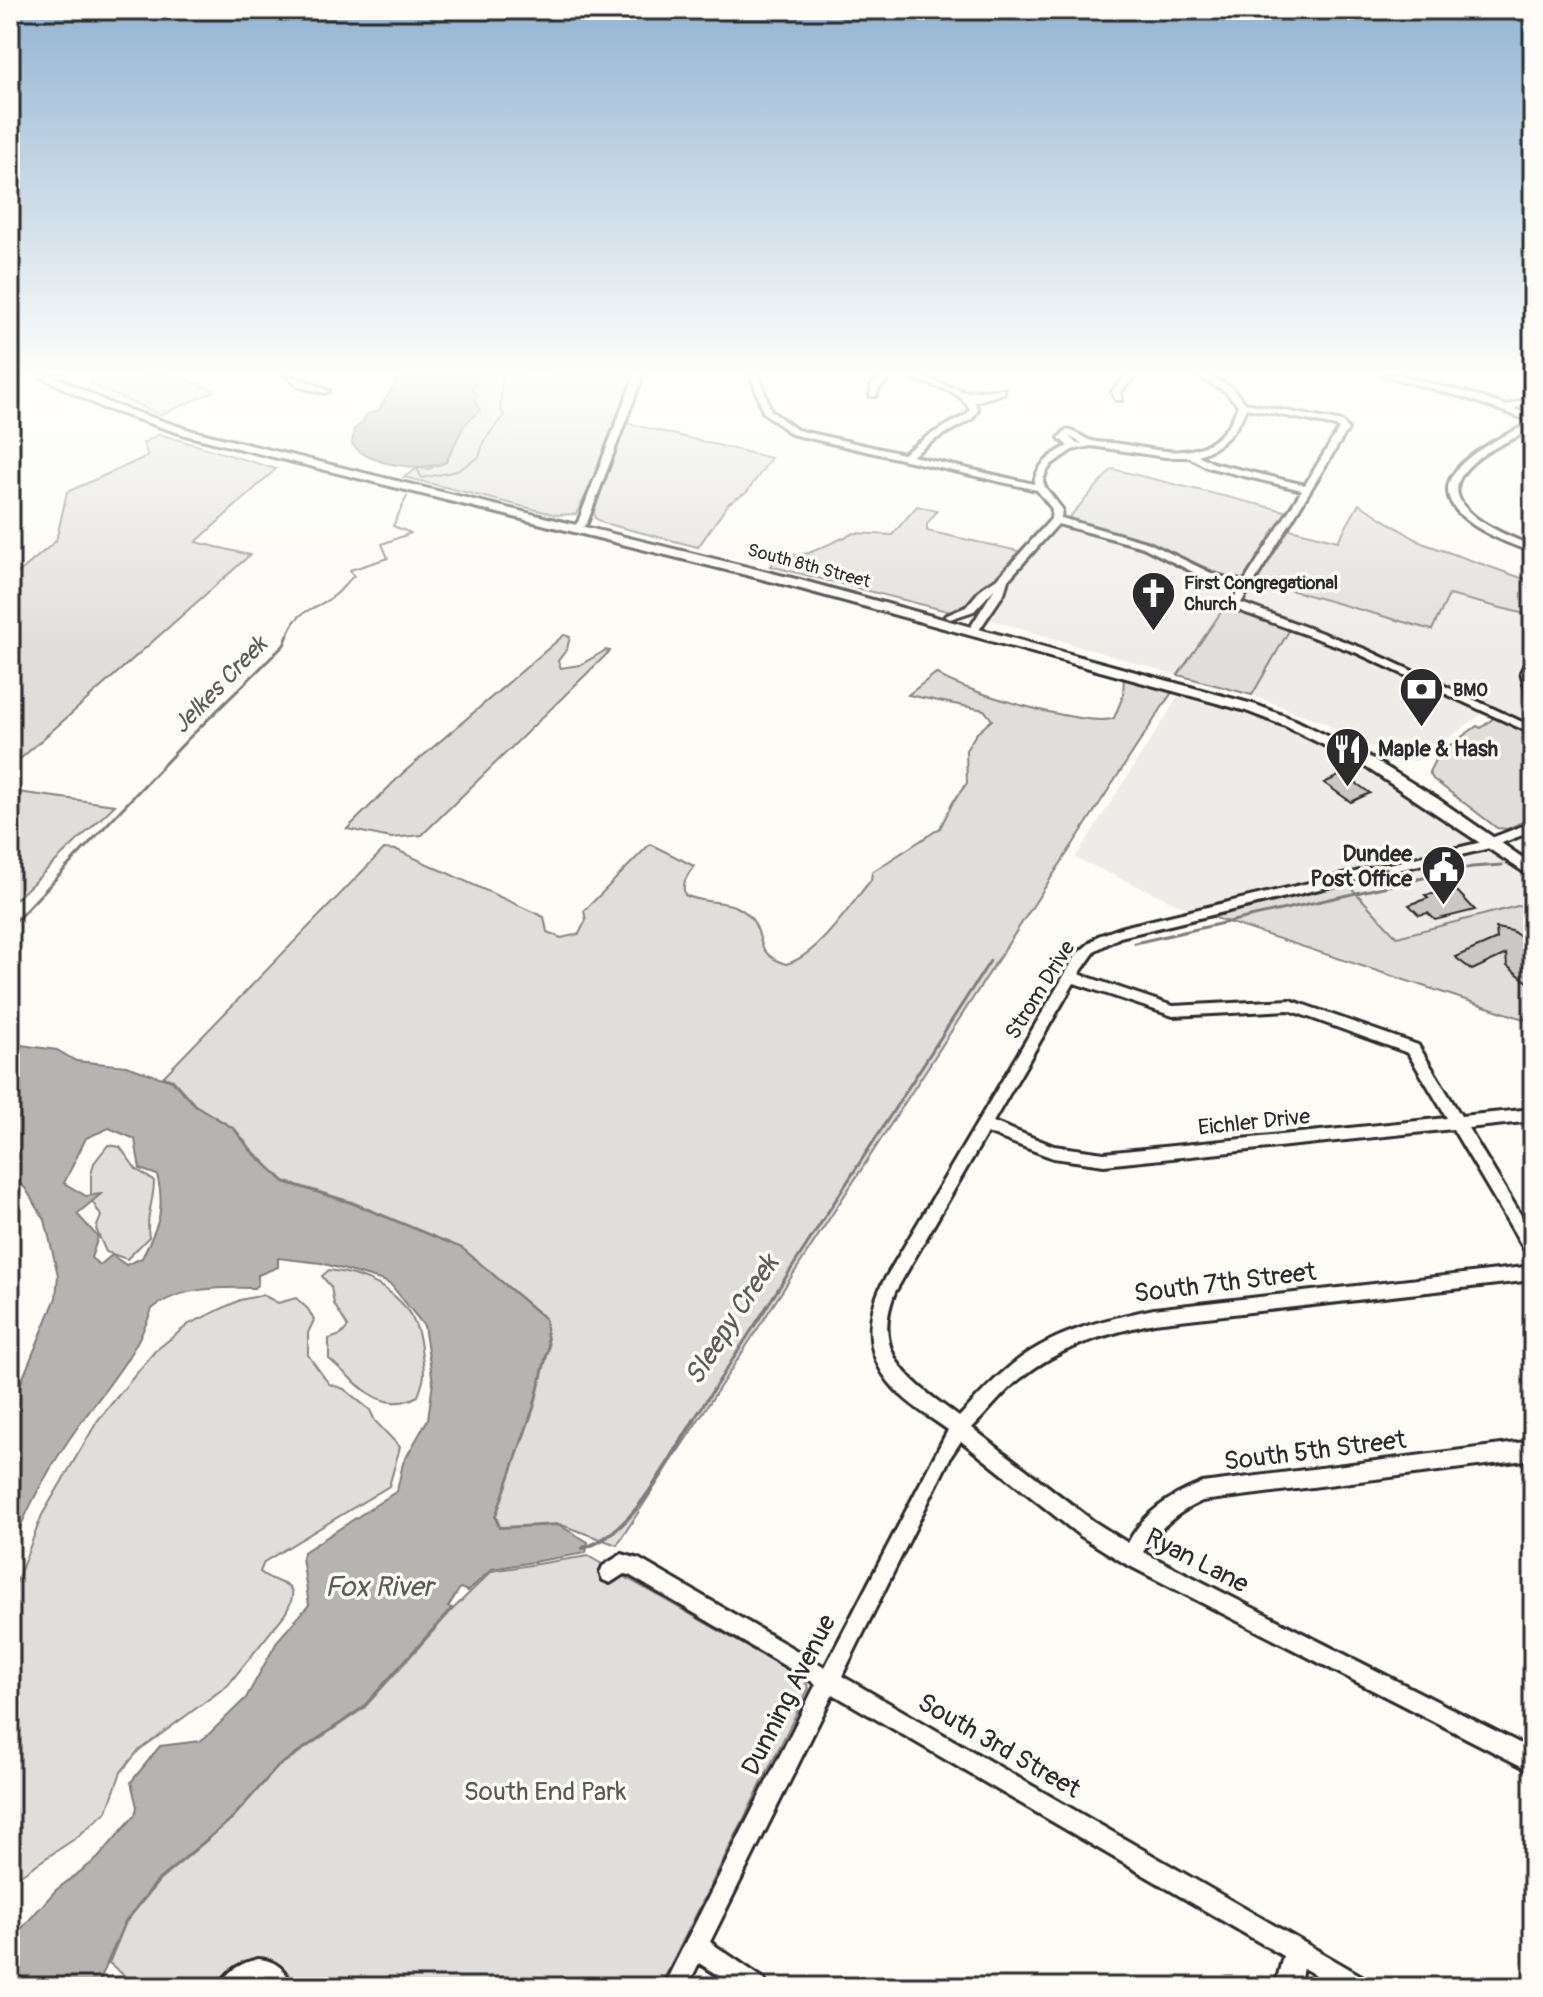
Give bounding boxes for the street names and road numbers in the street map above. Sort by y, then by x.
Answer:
street label: South 8th Street [745,539,874,594]
street label: Strom Drive [999,935,1082,1045]
street label: Eichler Drive [1197,1102,1312,1142]
street label: South 7th Street [1132,1256,1318,1310]
street label: South 5th Street [1222,1424,1408,1478]
street label: Ryan Lane [1140,1521,1254,1601]
street label: Dunning Avenue [735,1609,843,1781]
street label: South 3rd Street [912,1686,1087,1806]

